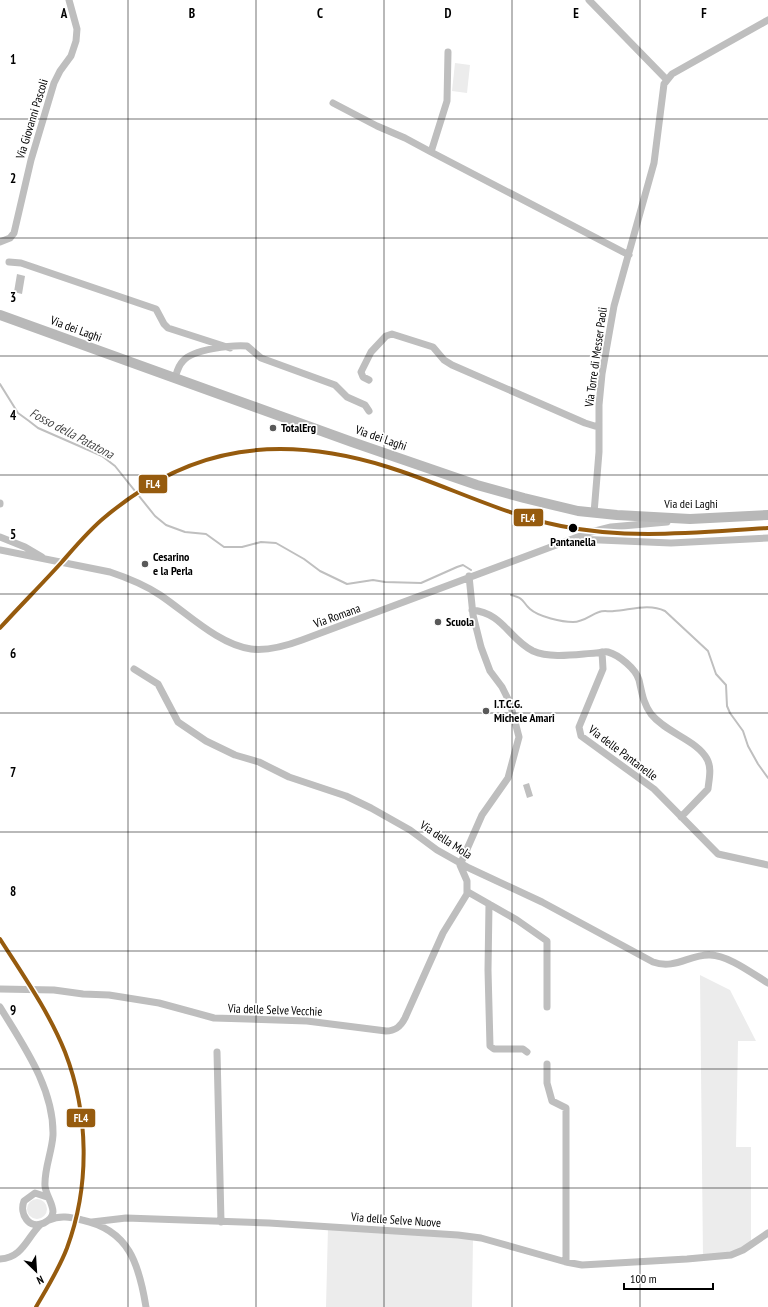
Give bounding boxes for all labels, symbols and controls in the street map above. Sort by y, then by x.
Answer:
text: A [60,5,68,22]
text: B [189,5,195,22]
text: C [317,5,323,22]
text: D [445,5,452,22]
text: E [573,5,579,22]
text: F [701,5,707,22]
text: 1 [10,51,16,68]
street label: Via Giovanni Pascoli [12,77,51,162]
text: 2 [10,170,16,187]
text: 3 [10,289,16,306]
street label: Via Torre di Messer Paoli [581,306,610,409]
street label: Via dei Laghi [48,312,104,345]
water label: Fosso della Patatona [27,404,117,463]
text: 4 [10,407,17,424]
place label: TotalErg [281,420,316,435]
street label: Via dei Laghi [352,421,409,453]
marker: TotalErg [268,423,278,433]
line badge: FL4 [138,474,168,494]
text: FL4 [146,477,161,491]
street label: Via dei Laghi [663,496,718,511]
line badge: FL4 [513,508,544,527]
text: FL4 [521,511,536,525]
marker: Pantanella [567,522,579,534]
text: 5 [10,526,16,543]
place label: Pantanella [550,534,596,549]
place label: Cesarino e la Perla [153,549,193,578]
marker: Cesarino e la Perla [140,559,150,569]
street label: Via Romana [310,600,362,631]
place label: Scuola [446,614,474,629]
marker: Scuola [433,617,443,627]
text: 6 [10,645,16,662]
place label: I.T.C.G. Michele Amari [494,696,555,725]
marker: I.T.C.G. Michele Amari [481,706,491,716]
street label: Via delle Pantanelle [585,721,661,784]
text: 7 [10,764,16,781]
street label: Via della Mola [417,817,475,862]
text: 8 [10,883,16,900]
street label: Via delle Selve Vecchie [227,1000,323,1019]
text: 9 [10,1002,16,1019]
line badge: FL4 [66,1108,96,1128]
text: FL4 [74,1111,89,1125]
street label: Via delle Selve Nuove [350,1209,442,1230]
north arrow [16,1251,56,1291]
scale bar [624,1265,713,1291]
text: 100 m [630,1271,657,1286]
text: N [35,1272,46,1288]

